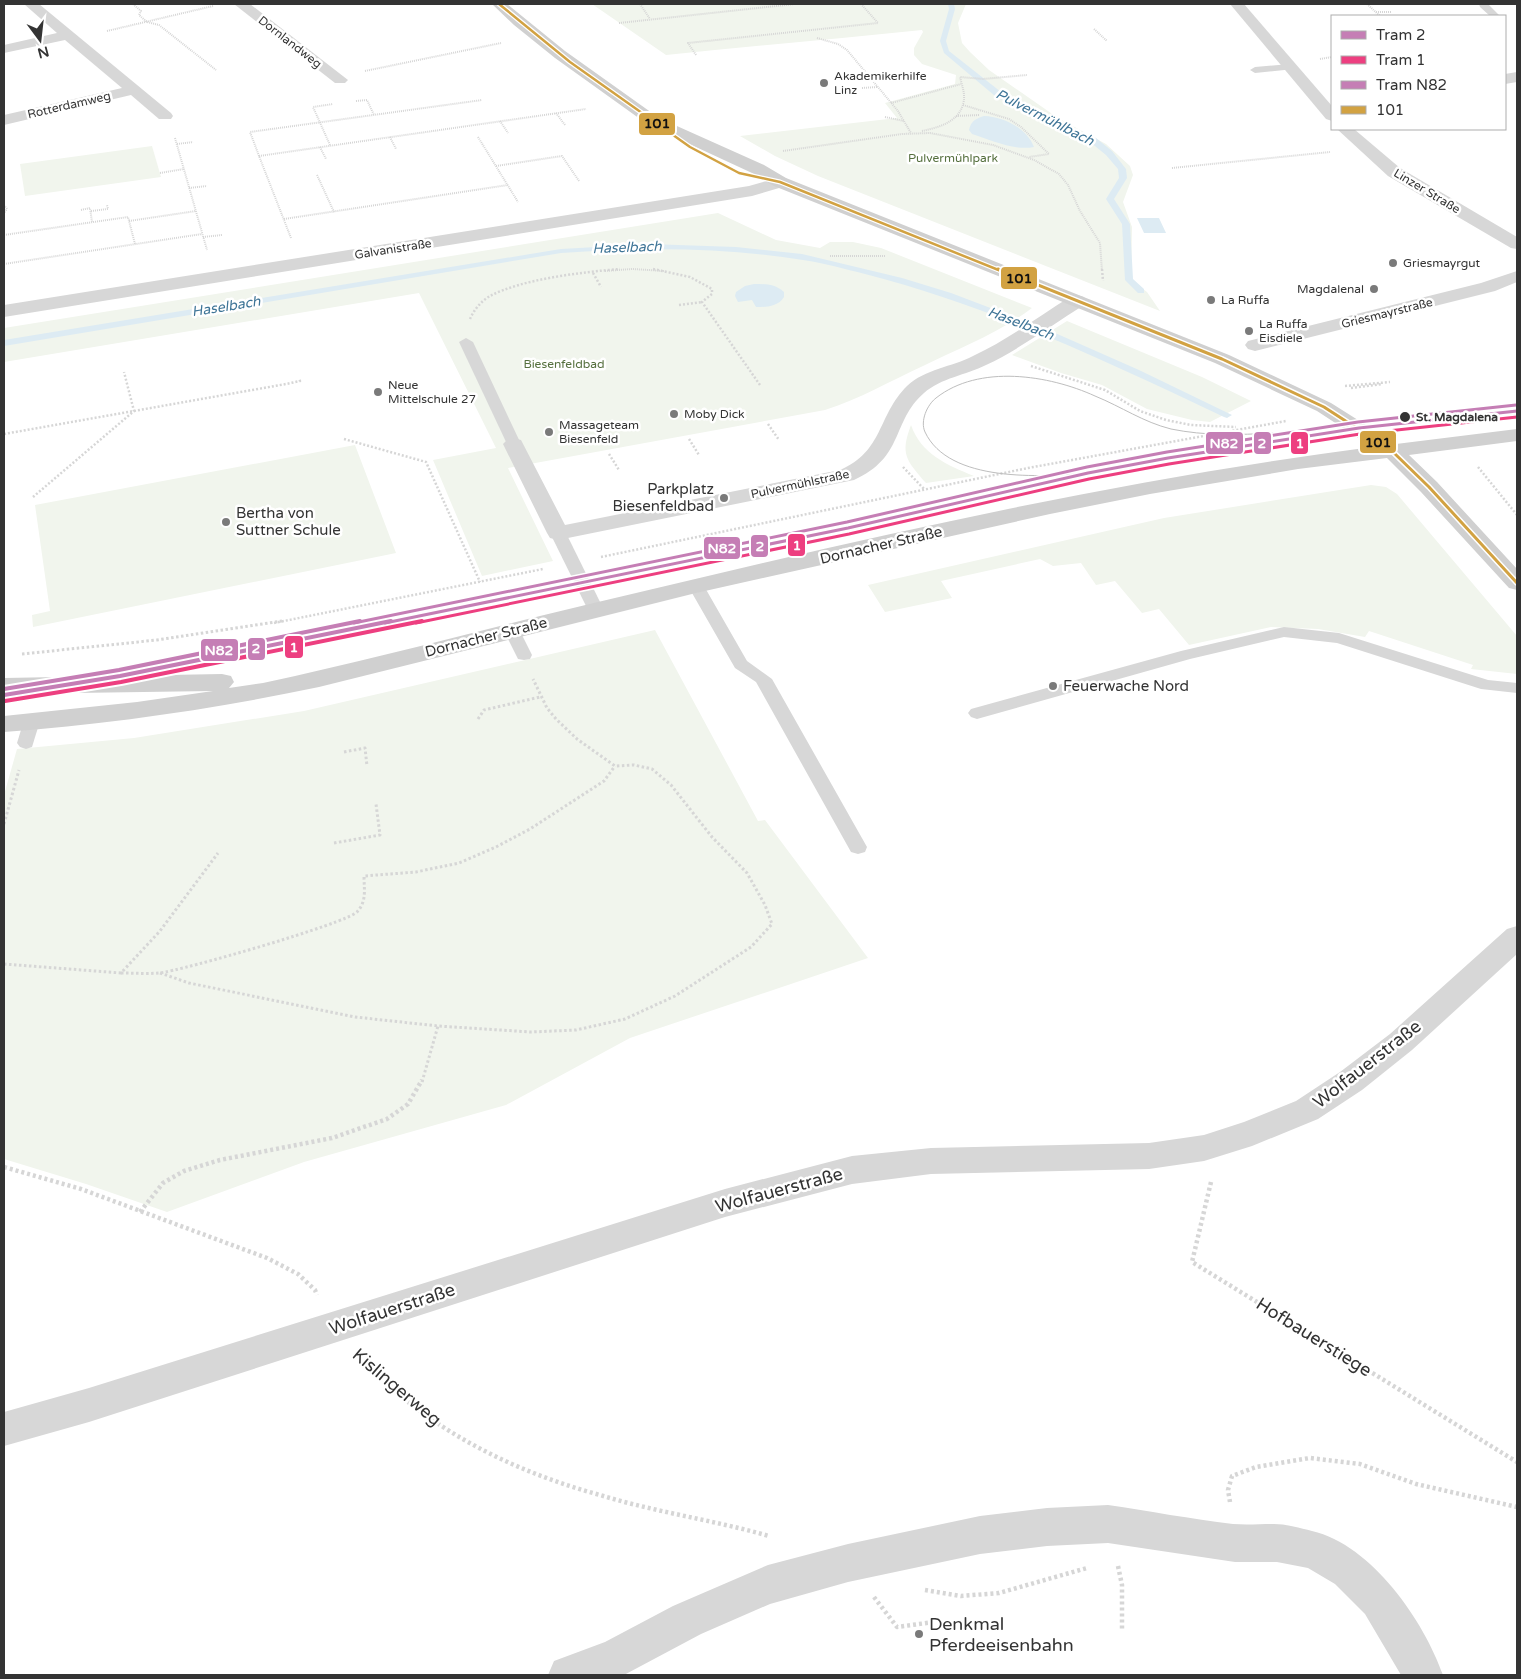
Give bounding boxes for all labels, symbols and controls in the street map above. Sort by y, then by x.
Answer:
street label: Dornlandweg [256,13,324,71]
north arrow [15,15,65,65]
legend [1331,15,1506,130]
text: Tram 2 [1376,26,1426,44]
text: N [36,42,51,62]
text: Tram 1 [1376,51,1426,69]
place label: Akademikerhilfe Linz [834,69,927,97]
text: Tram N82 [1376,76,1447,94]
marker: Akademikerhilfe Linz [818,77,830,89]
water label: Pulvermühlbach [993,85,1097,150]
street label: Rotterdamweg [26,89,112,121]
text: 101 [1376,101,1404,119]
line badge: 101 [638,112,676,136]
text: 101 [644,115,670,132]
park label: Pulvermühlpark [908,151,998,165]
street label: Linzer Straße [1391,166,1463,216]
street label: Galvanistraße [353,236,433,262]
water label: Haselbach [592,238,662,257]
place label: Griesmayrgut [1403,256,1481,270]
marker: Griesmayrgut [1387,257,1399,269]
line badge: 101 [1000,266,1038,290]
text: 101 [1006,270,1032,287]
place label: Magdalenal [1297,282,1364,296]
marker: Magdalenal [1368,283,1380,295]
water label: Haselbach [191,293,262,320]
place label: La Ruffa [1221,293,1269,307]
marker: La Ruffa [1205,294,1217,306]
street label: Griesmayrstraße [1340,295,1434,331]
water label: Haselbach [985,303,1057,344]
place label: La Ruffa Eisdiele [1259,317,1307,345]
marker: La Ruffa Eisdiele [1243,325,1255,337]
park label: Biesenfeldbad [523,357,605,371]
place label: Neue Mittelschule 27 [388,378,476,406]
marker: Neue Mittelschule 27 [372,386,384,398]
place label: Moby Dick [684,407,745,421]
marker: Moby Dick [668,408,680,420]
marker: St. Magdalena [1398,410,1412,424]
place label: St. Magdalena [1416,410,1498,425]
place label: Massageteam Biesenfeld [559,418,639,446]
marker: Massageteam Biesenfeld [543,426,555,438]
line badge: 101 [1359,430,1397,454]
line badge: N82 [1205,431,1244,455]
line badge: 2 [1253,431,1272,455]
line badge: 1 [1290,431,1309,455]
text: 101 [1365,434,1391,451]
text: N82 [1210,435,1239,452]
text: 2 [1258,435,1267,452]
text: 1 [1296,435,1304,452]
street label: Pulvermühlstraße [750,467,851,501]
place label: Parkplatz Biesenfeldbad [613,480,714,515]
marker: Parkplatz Biesenfeldbad [718,492,730,504]
place label: Bertha von Suttner Schule [236,504,341,539]
marker: Bertha von Suttner Schule [220,516,232,528]
street label: Dornacher Straße [818,522,944,568]
line badge: 1 [787,533,806,557]
line badge: 2 [750,534,769,558]
line badge: N82 [703,536,741,560]
text: 1 [793,537,801,554]
text: 2 [756,538,765,555]
text: N82 [708,540,737,557]
street label: Dornacher Straße [423,613,549,661]
line badge: 1 [284,635,304,659]
line badge: 2 [247,637,266,661]
line badge: N82 [200,638,239,662]
text: 1 [290,639,298,656]
text: 2 [252,640,261,657]
text: N82 [205,642,234,659]
place label: Feuerwache Nord [1063,677,1189,695]
marker: Feuerwache Nord [1047,680,1059,692]
street label: Wolfauerstraße [1309,1015,1425,1113]
street label: Wolfauerstraße [713,1162,845,1218]
street label: Wolfauerstraße [326,1278,458,1340]
street label: Hofbauerstiege [1252,1293,1376,1381]
street label: Kislingerweg [348,1343,446,1431]
place label: Denkmal Pferdeeisenbahn [929,1613,1074,1656]
marker: Denkmal Pferdeeisenbahn [913,1628,925,1640]

